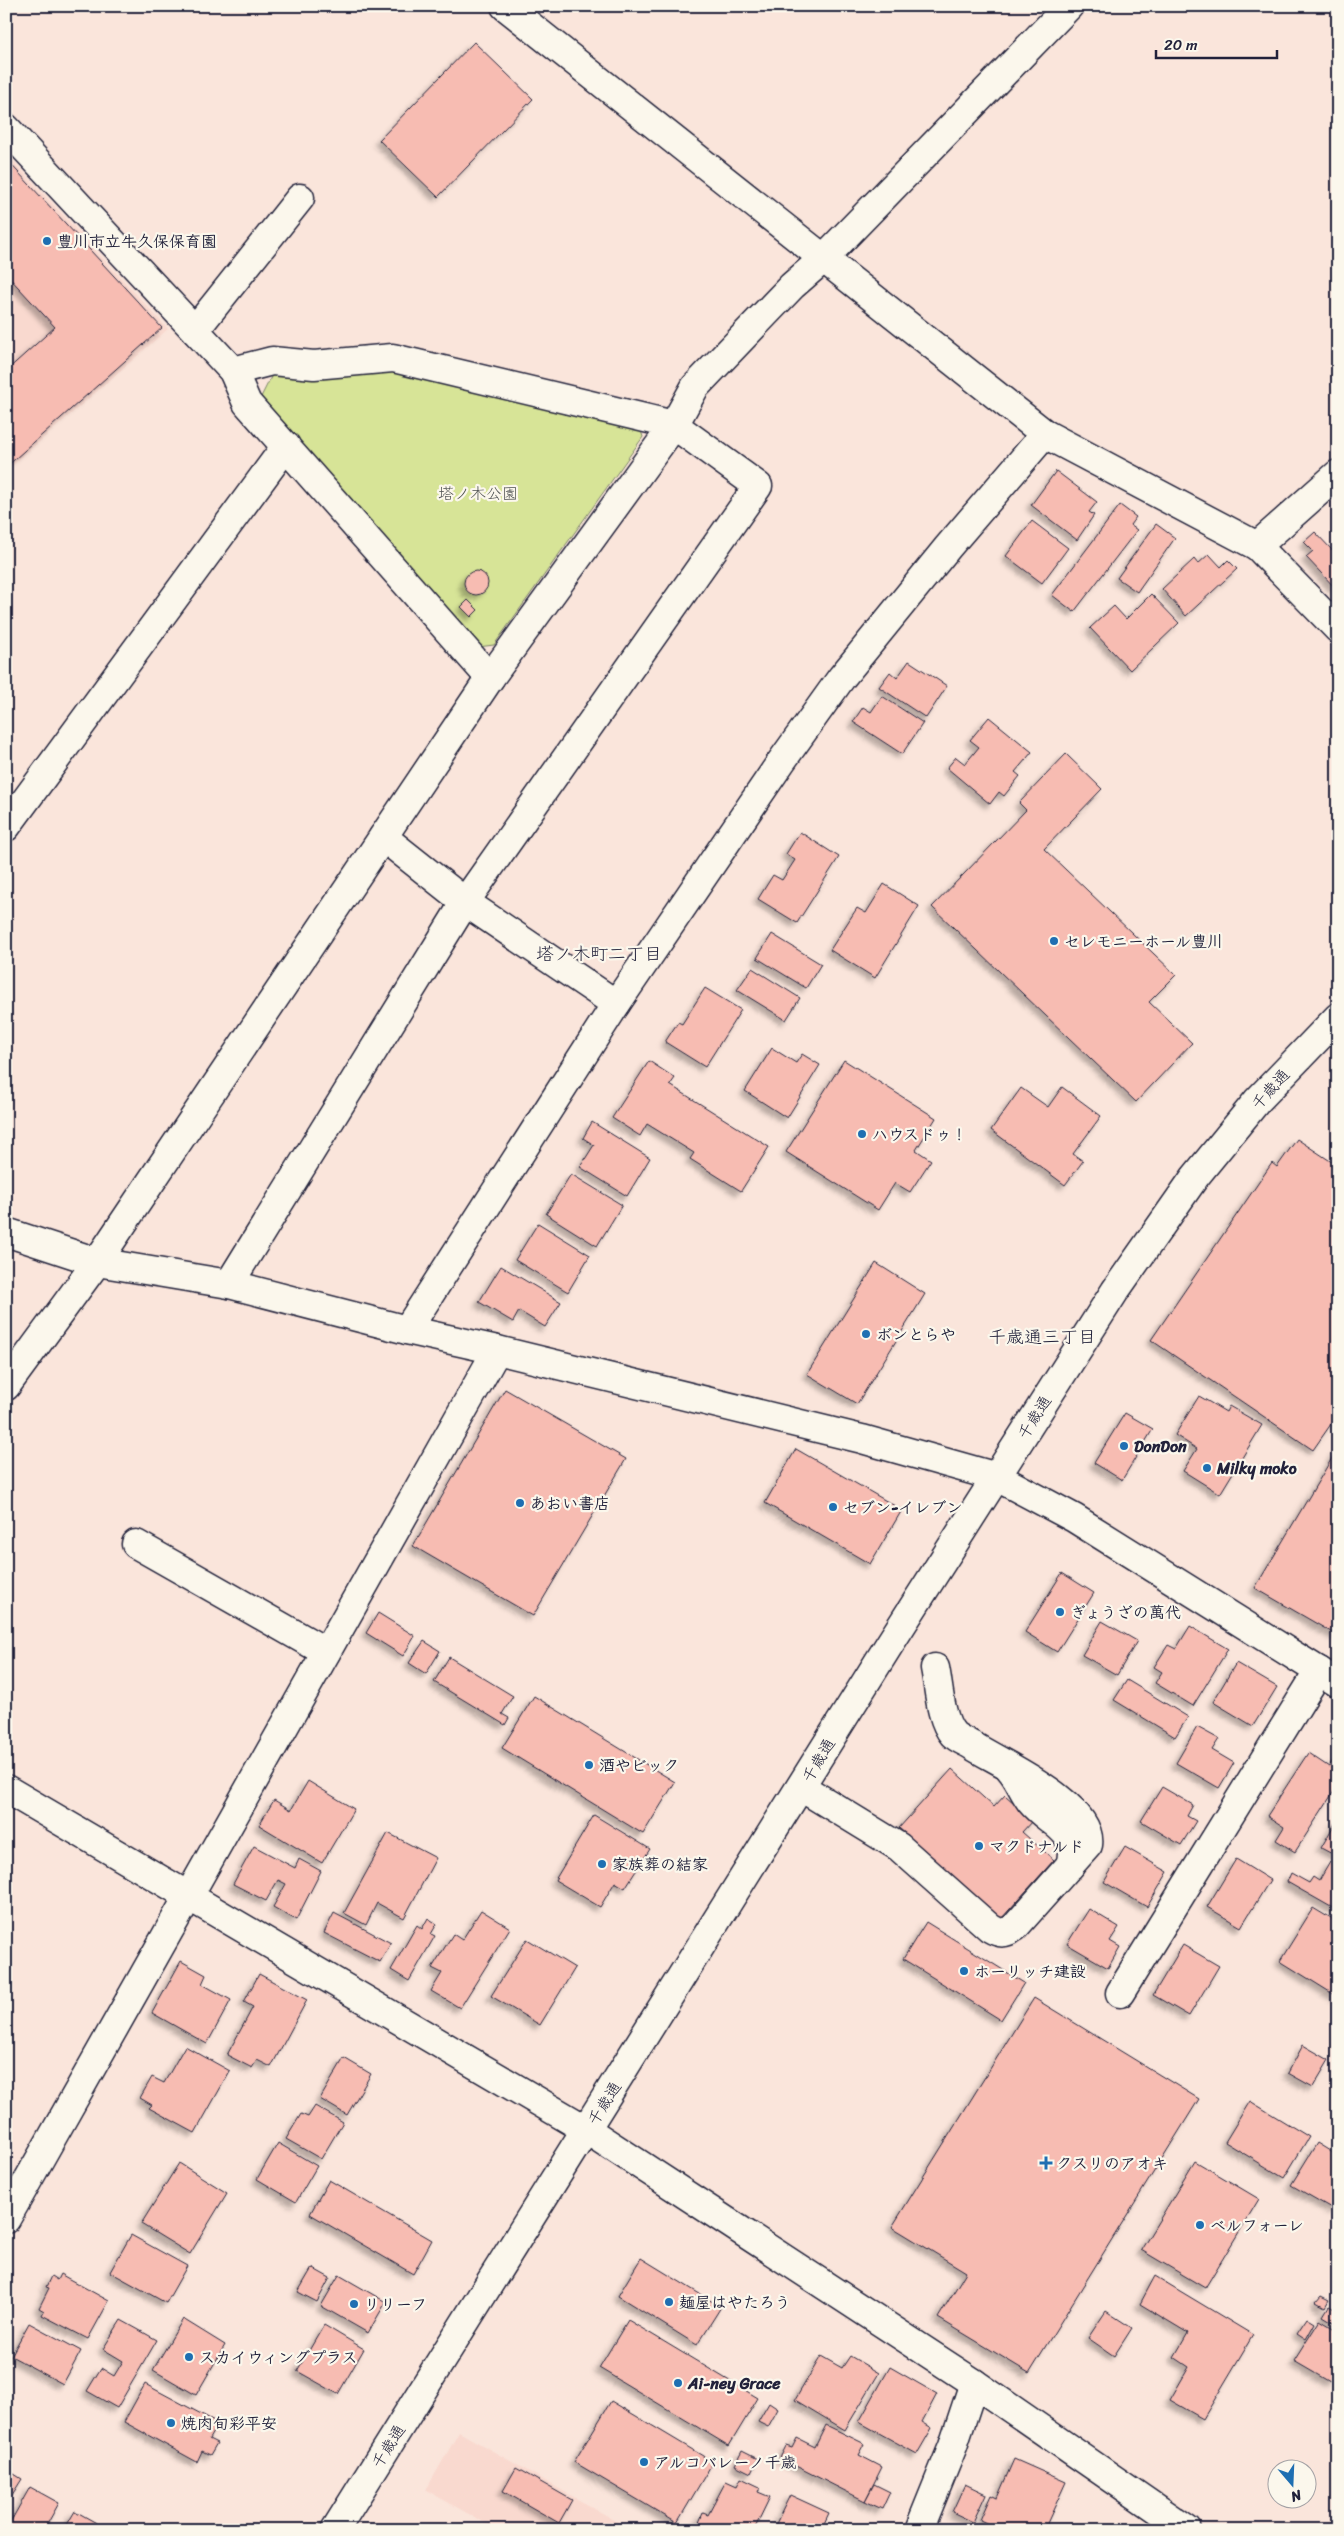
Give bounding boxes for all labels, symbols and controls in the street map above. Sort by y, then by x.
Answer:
scale bar [1156,28,1278,60]
text: 20 m [1164,32,1198,58]
place label: 豊川市立牛久保保育園 [57,227,217,256]
marker: 豊川市立牛久保保育園 [41,235,53,247]
park label: 塔ノ木公園 [438,479,518,508]
place label: セレモニーホール豊川 [1064,927,1223,956]
marker: セレモニーホール豊川 [1048,935,1060,947]
district label: 塔ノ木町二丁目 [536,938,662,970]
street label: 千歳通 [1244,1062,1297,1117]
place label: ハウスドゥ！ [872,1120,967,1149]
marker: ハウスドゥ！ [856,1128,868,1140]
place label: ボンとらや [876,1320,956,1349]
district label: 千歳通三丁目 [988,1321,1096,1353]
marker: ボンとらや [860,1328,872,1340]
street label: 千歳通 [1009,1389,1059,1445]
place label: DonDon [1134,1432,1187,1461]
marker: DonDon [1118,1440,1130,1452]
place label: Milky moko [1216,1454,1297,1483]
marker: Milky moko [1201,1462,1213,1474]
place label: あおい書店 [530,1489,610,1518]
place label: セブン-イレブン [843,1493,962,1522]
marker: あおい書店 [514,1497,526,1509]
marker: セブン-イレブン [827,1501,839,1513]
place label: ぎょうざの萬代 [1070,1598,1181,1627]
marker: ぎょうざの萬代 [1054,1606,1066,1618]
street label: 千歳通 [794,1732,843,1788]
place label: 酒やビック [599,1751,679,1780]
marker: 酒やビック [583,1759,595,1771]
place label: マクドナルド [989,1832,1084,1861]
marker: マクドナルド [973,1840,985,1852]
place label: 家族葬の結家 [612,1850,708,1879]
marker: 家族葬の結家 [596,1858,608,1870]
place label: ホーリッチ建設 [974,1957,1086,1986]
marker: ホーリッチ建設 [958,1965,970,1977]
street label: 千歳通 [579,2075,629,2131]
place label: クスリのアオキ [1056,2149,1168,2178]
marker: クスリのアオキ [1040,2157,1052,2169]
place label: ベルフォーレ [1210,2211,1304,2240]
marker: ベルフォーレ [1194,2219,1206,2231]
place label: 麺屋はやたろう [679,2288,791,2317]
place label: リリーフ [364,2290,427,2319]
marker: 麺屋はやたろう [663,2296,675,2308]
marker: リリーフ [348,2298,360,2310]
place label: スカイウィングプラス [199,2343,357,2372]
marker: スカイウィングプラス [183,2351,195,2363]
place label: Ai-ney Grace [687,2369,781,2398]
marker: Ai-ney Grace [672,2377,684,2389]
place label: 焼肉旬彩平安 [181,2409,277,2438]
marker: 焼肉旬彩平安 [165,2417,177,2429]
street label: 千歳通 [363,2418,413,2474]
place label: アルコバレーノ千歳 [654,2448,796,2477]
marker: アルコバレーノ千歳 [638,2456,650,2468]
north arrow [1266,2458,1316,2508]
text: N [1287,2482,1306,2509]

